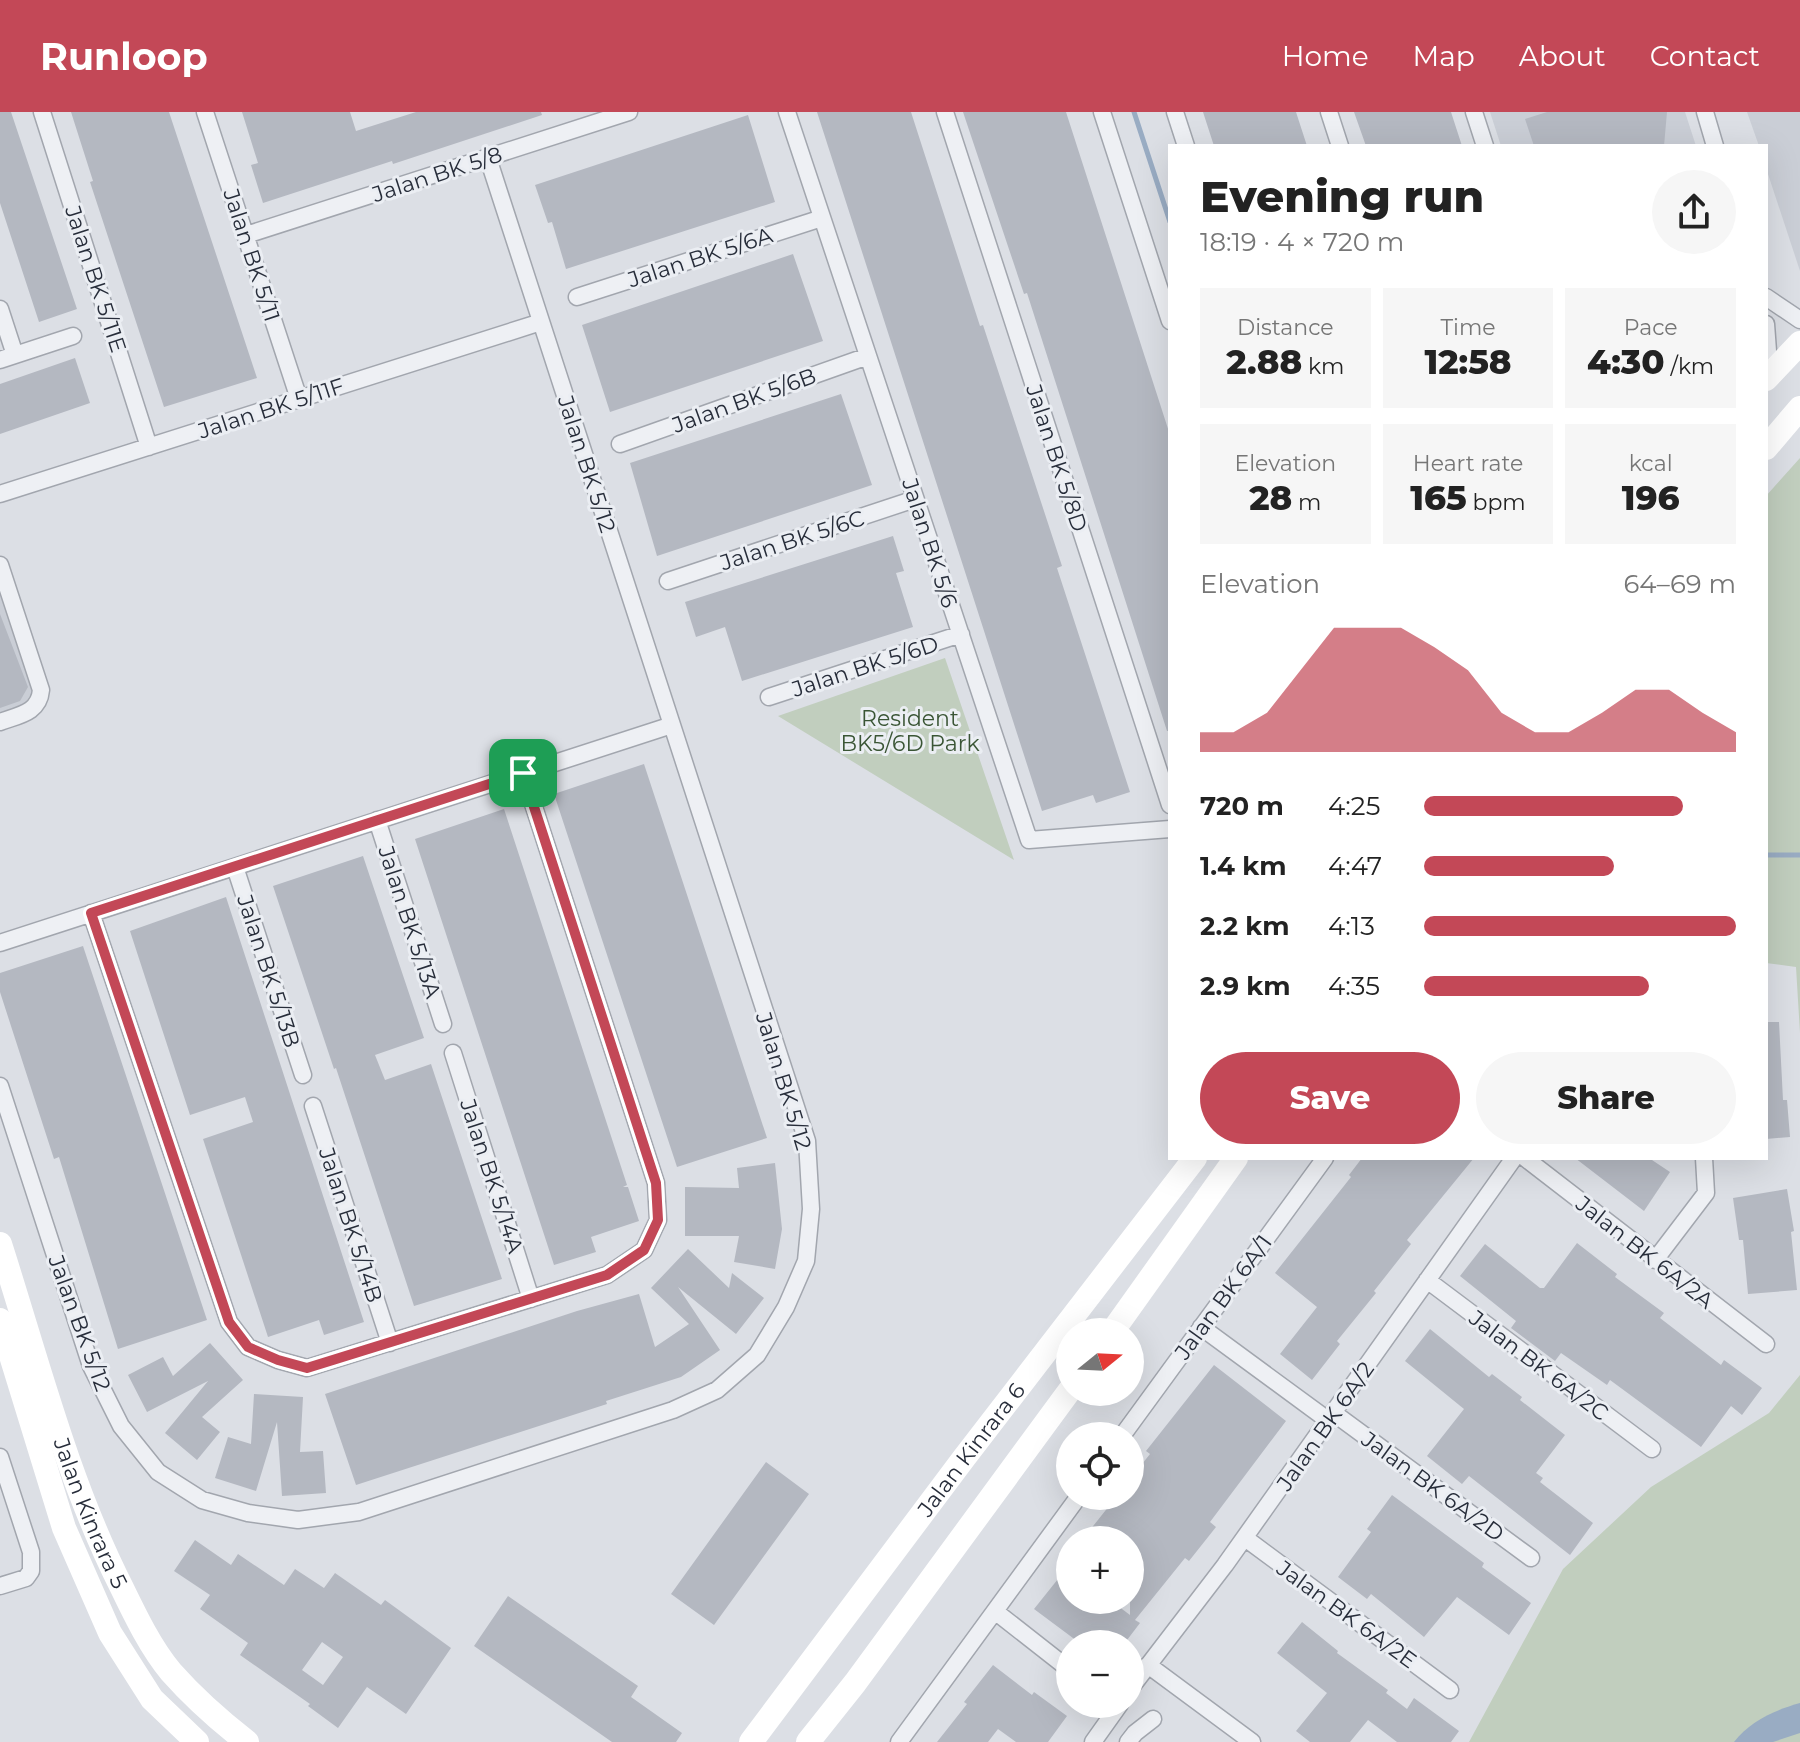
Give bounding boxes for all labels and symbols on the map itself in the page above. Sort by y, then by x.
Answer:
street label: Jalan BK 5/8 [368,141,505,208]
street label: Jalan BK 5/11 [217,184,286,325]
street label: Jalan BK 5/11E [59,201,132,356]
street label: Jalan BK 5/6A [624,221,776,294]
street label: Jalan BK 5/6B [668,362,820,439]
street label: Jalan BK 5/11F [194,372,348,445]
street label: Jalan BK 5/8D [1020,380,1093,535]
street label: Jalan BK 5/12 [551,391,621,536]
street label: Jalan BK 5/6 [896,474,963,611]
street label: Jalan BK 5/6C [716,504,868,577]
street label: Jalan BK 5/6D [788,630,942,703]
park label: Resident BK5/6D Park [840,705,980,757]
pin [489,739,557,807]
street label: Jalan BK 5/13A [372,842,447,1002]
street label: Jalan BK 5/13B [231,890,306,1051]
street label: Jalan BK 5/12 [749,1008,817,1153]
street label: Jalan BK 5/14A [454,1095,529,1257]
street label: Jalan BK 5/14B [312,1143,388,1306]
street label: Jalan BK 6A/2A [1570,1190,1719,1315]
street label: Jalan BK 6A/1 [1169,1230,1278,1366]
street label: Jalan BK 5/12 [42,1251,117,1395]
street label: Jalan BK 6A/2C [1463,1304,1614,1426]
north arrow [1056,1318,1144,1406]
street label: Jalan BK 6A/2 [1270,1357,1380,1497]
street label: Jalan Kinrara 6 [911,1378,1031,1523]
street label: Jalan BK 6A/2D [1355,1425,1509,1547]
street label: Jalan Kinrara 5 [47,1434,133,1593]
street label: Jalan BK 6A/2E [1271,1554,1422,1674]

